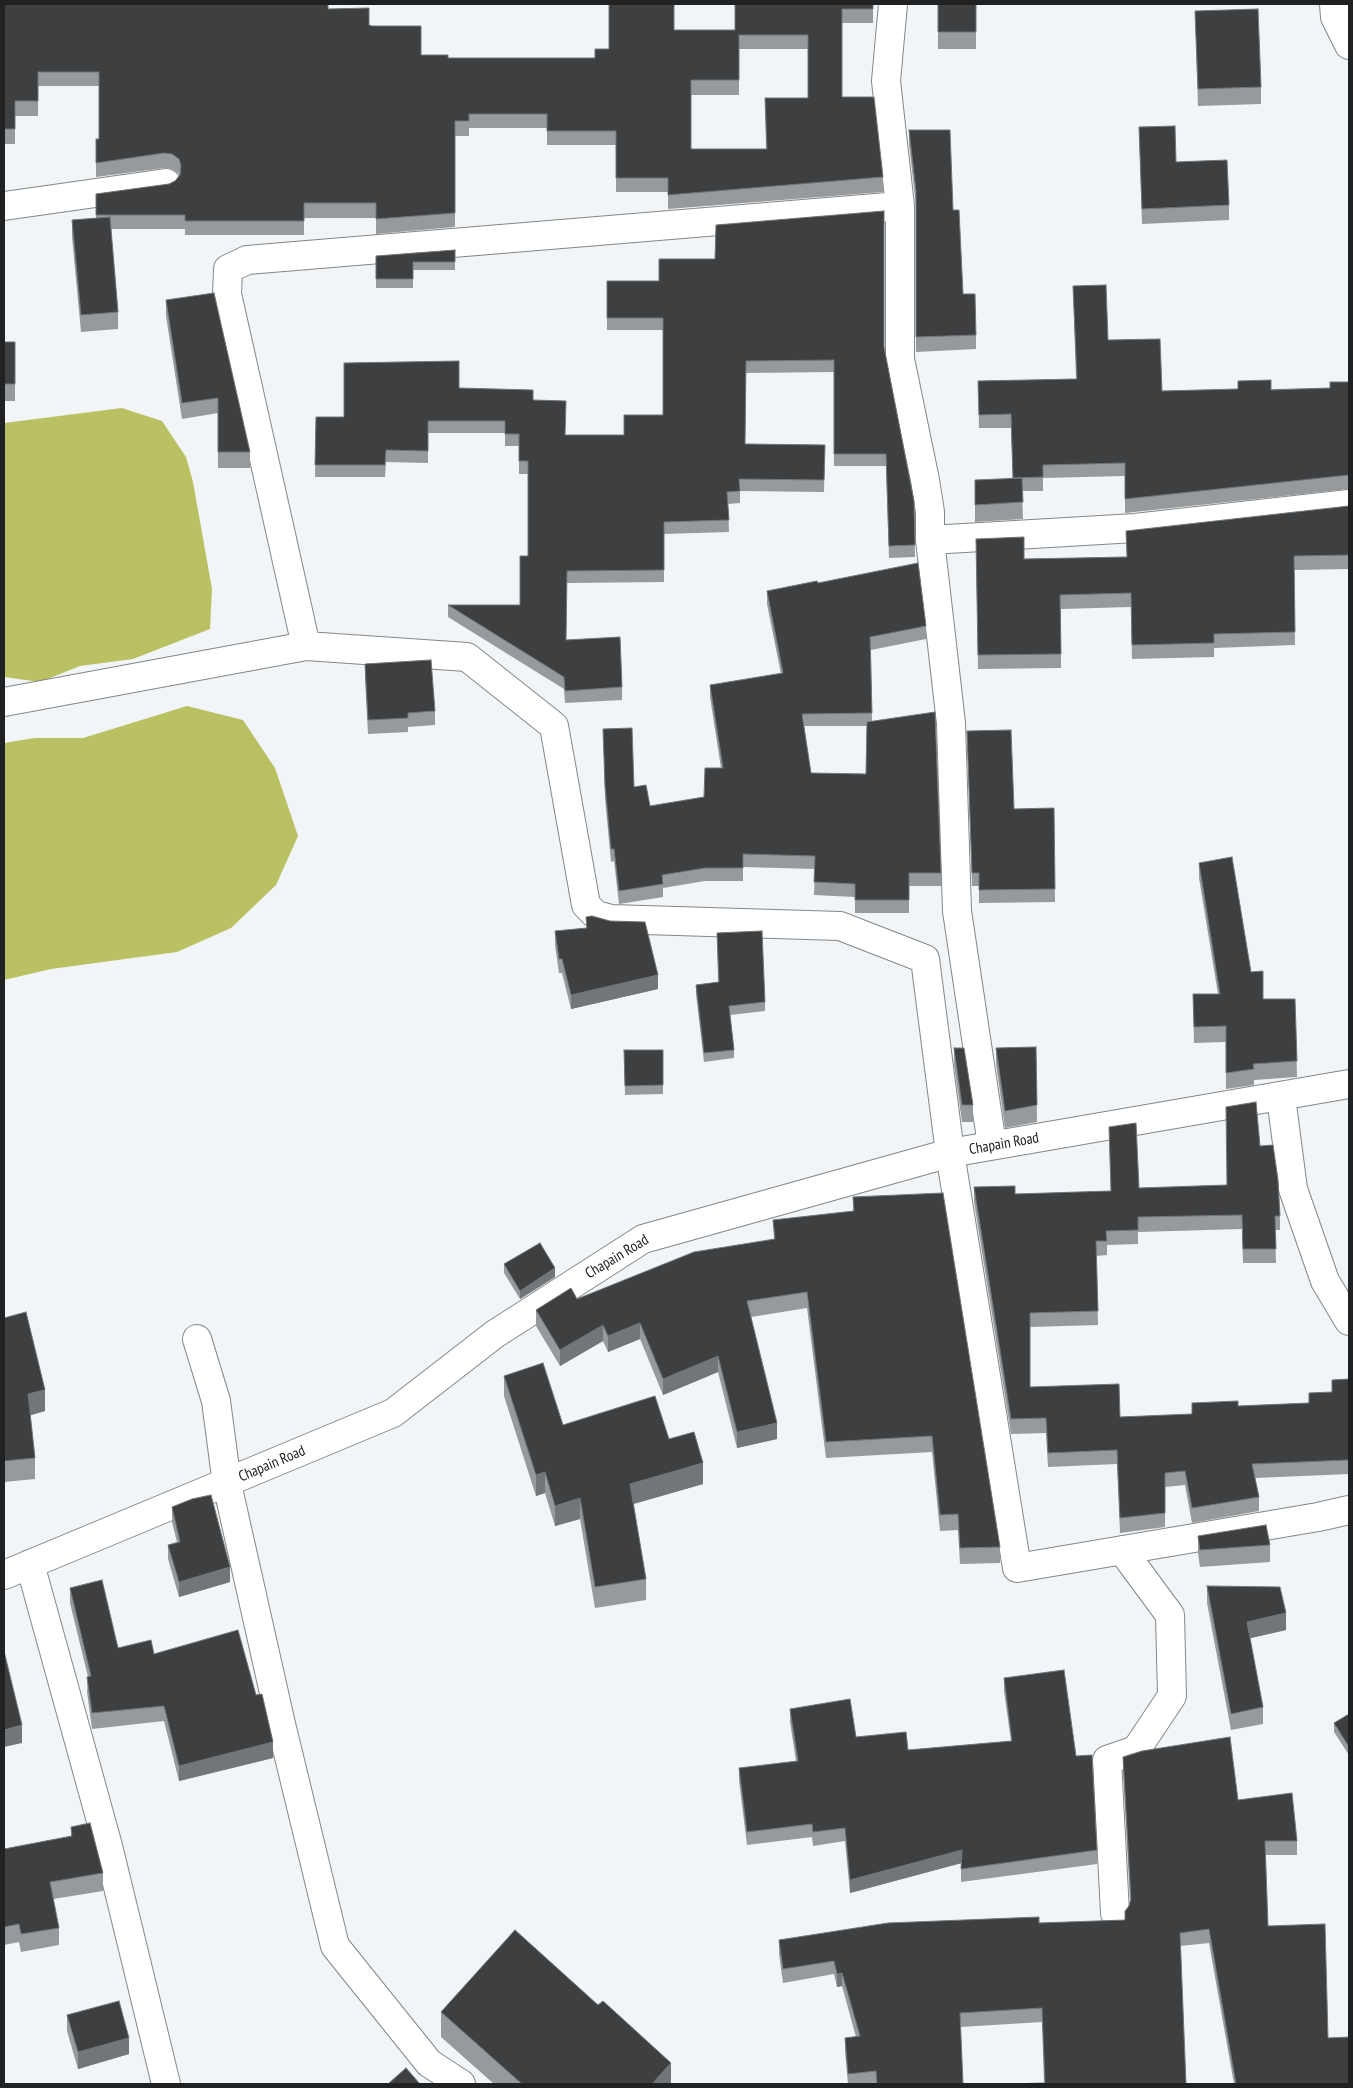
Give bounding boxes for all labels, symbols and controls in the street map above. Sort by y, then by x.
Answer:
street label: Chapain Road [968,1129,1040,1159]
street label: Chapain Road [582,1231,652,1283]
street label: Chapain Road [236,1442,308,1486]

